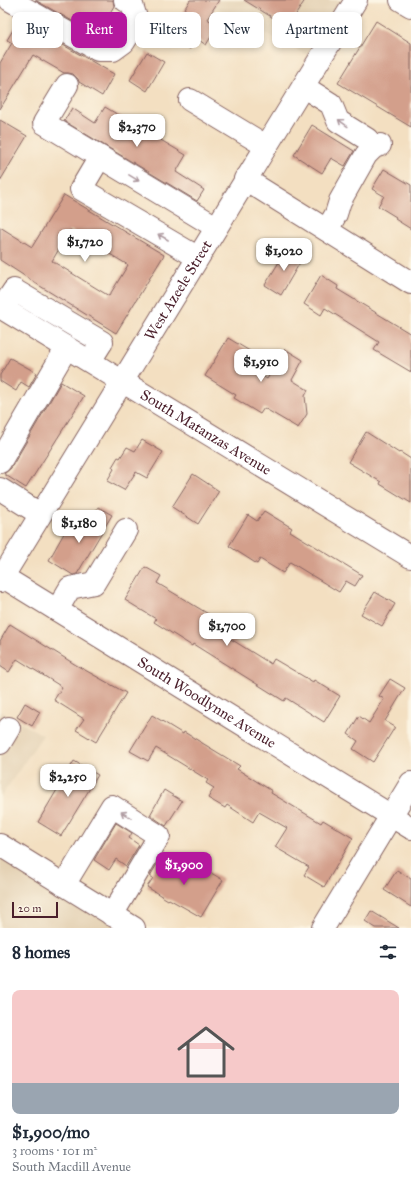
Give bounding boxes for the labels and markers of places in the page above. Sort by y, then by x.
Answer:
pin: $2,370 [104,114,170,148]
pin: $1,720 [52,229,118,263]
pin: $1,020 [251,238,317,272]
pin: $1,910 [228,349,294,383]
pin: $1,180 [46,510,112,544]
pin: $1,700 [194,613,260,647]
pin: $2,250 [35,764,101,798]
pin: $1,900 [151,852,217,886]

